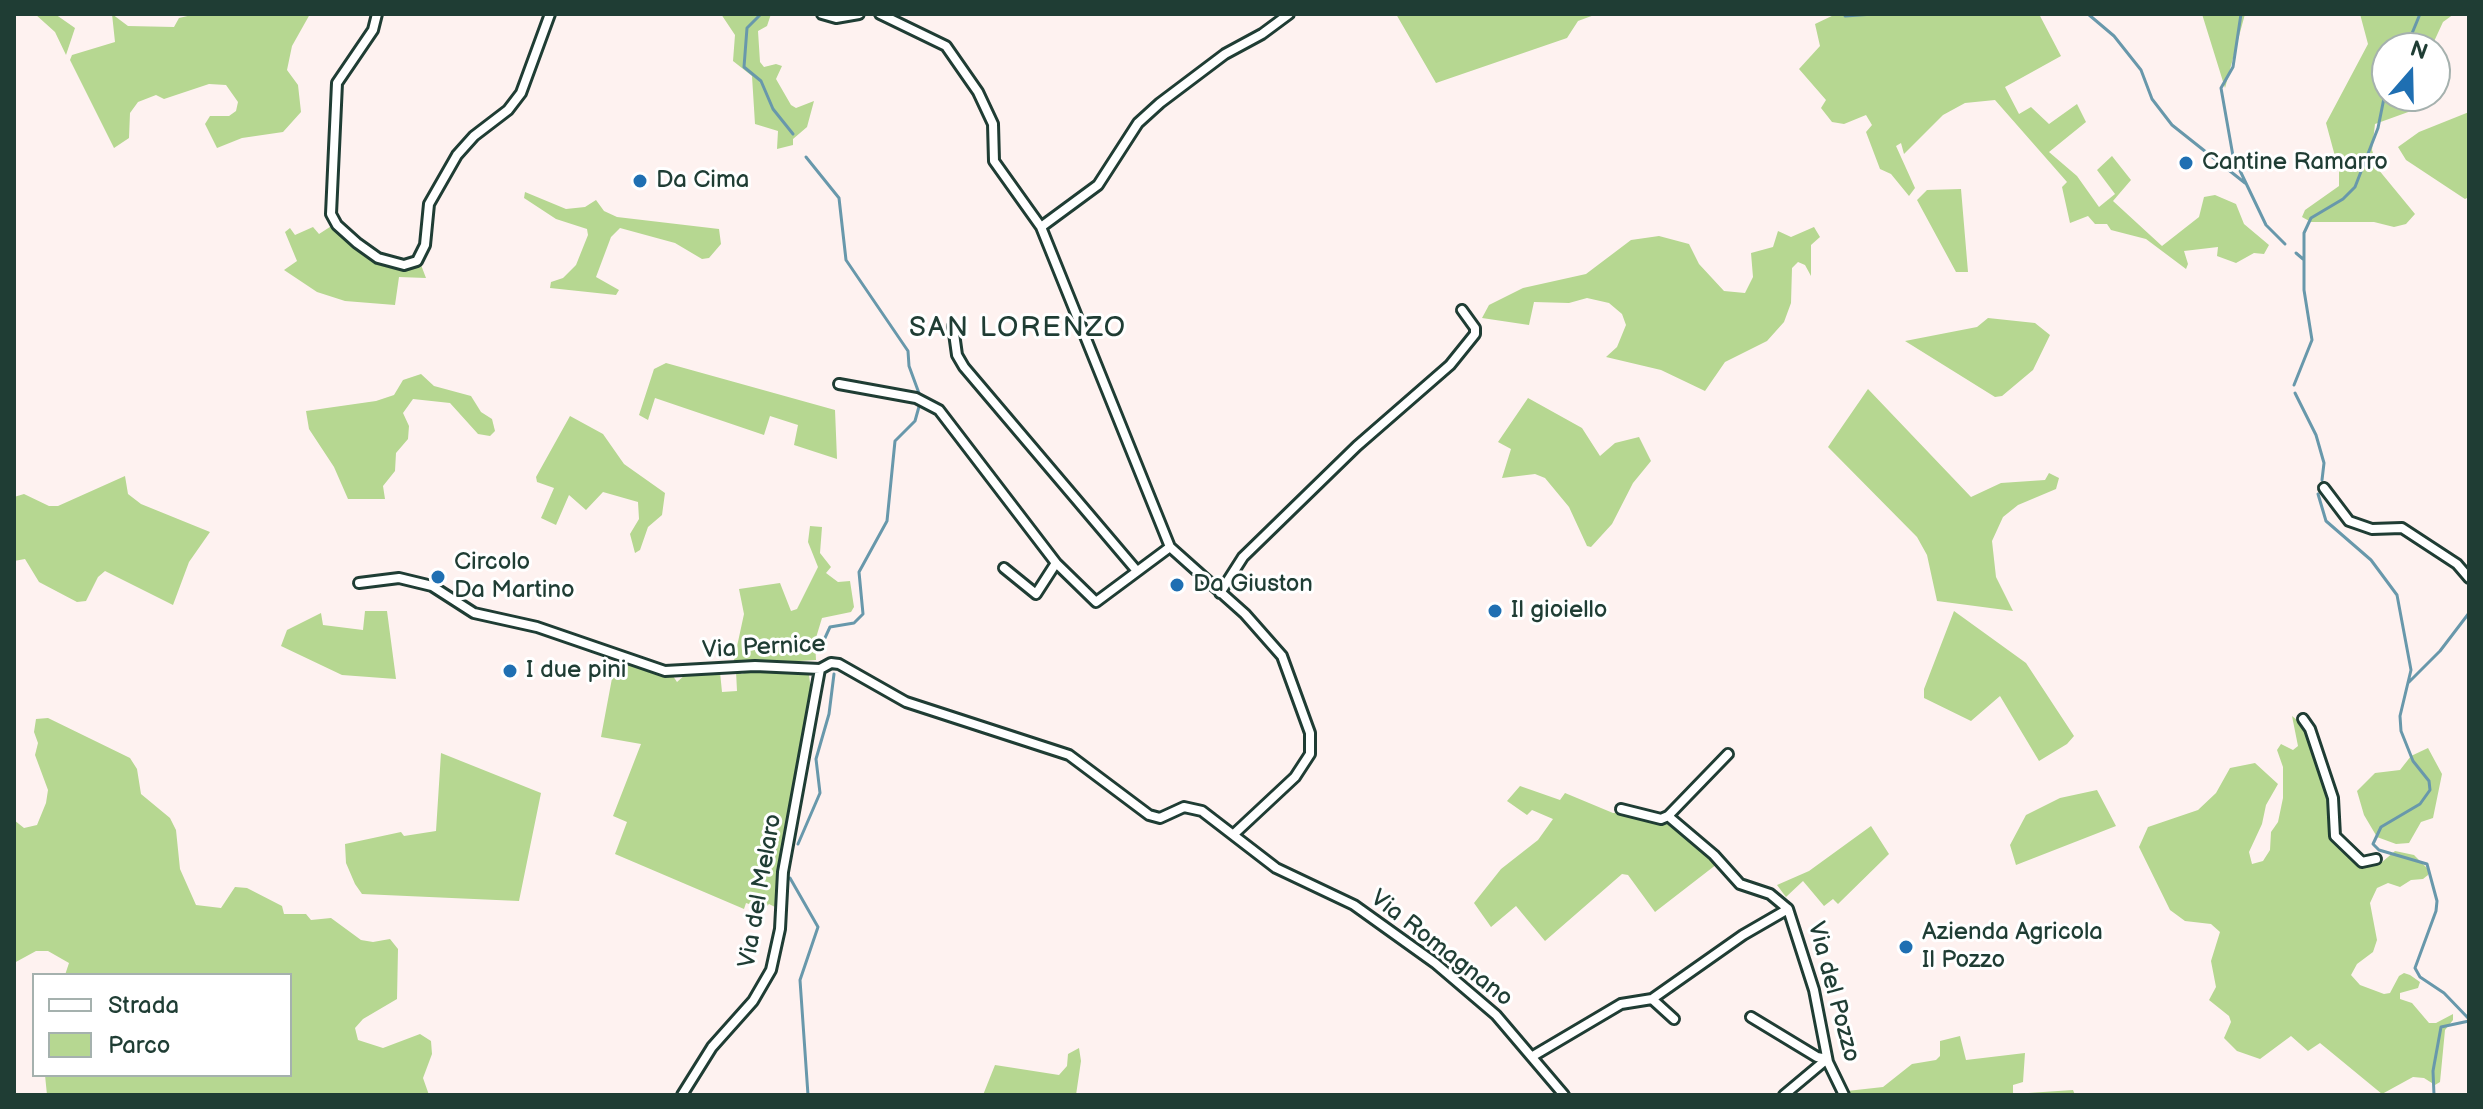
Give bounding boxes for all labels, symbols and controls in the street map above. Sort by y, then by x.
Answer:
north arrow [2371,32,2451,112]
text: N [2406,35,2431,66]
place label: Cantine Ramarro [2202,149,2388,177]
marker: Cantine Ramarro [2177,154,2195,172]
place label: Da Cima [656,167,749,195]
marker: Da Cima [631,172,649,190]
district label: SAN LORENZO [909,312,1127,346]
place label: Circolo Da Martino [454,549,575,605]
marker: Circolo Da Martino [429,568,447,586]
place label: Da Giuston [1193,571,1313,599]
marker: Da Giuston [1168,576,1186,594]
place label: Il gioiello [1511,597,1607,625]
marker: Il gioiello [1486,602,1504,620]
street label: Via Pernice [701,630,827,666]
place label: I due pini [526,657,626,685]
marker: I due pini [501,662,519,680]
street label: Via del Melaro [733,812,789,970]
street label: Via Romagnano [1364,884,1518,1014]
street label: Via del Pozzo [1800,919,1866,1065]
place label: Azienda Agricola Il Pozzo [1922,919,2103,975]
marker: Azienda Agricola Il Pozzo [1897,938,1915,956]
legend [32,973,292,1077]
text: Strada [108,991,179,1020]
text: Parco [108,1031,170,1060]

